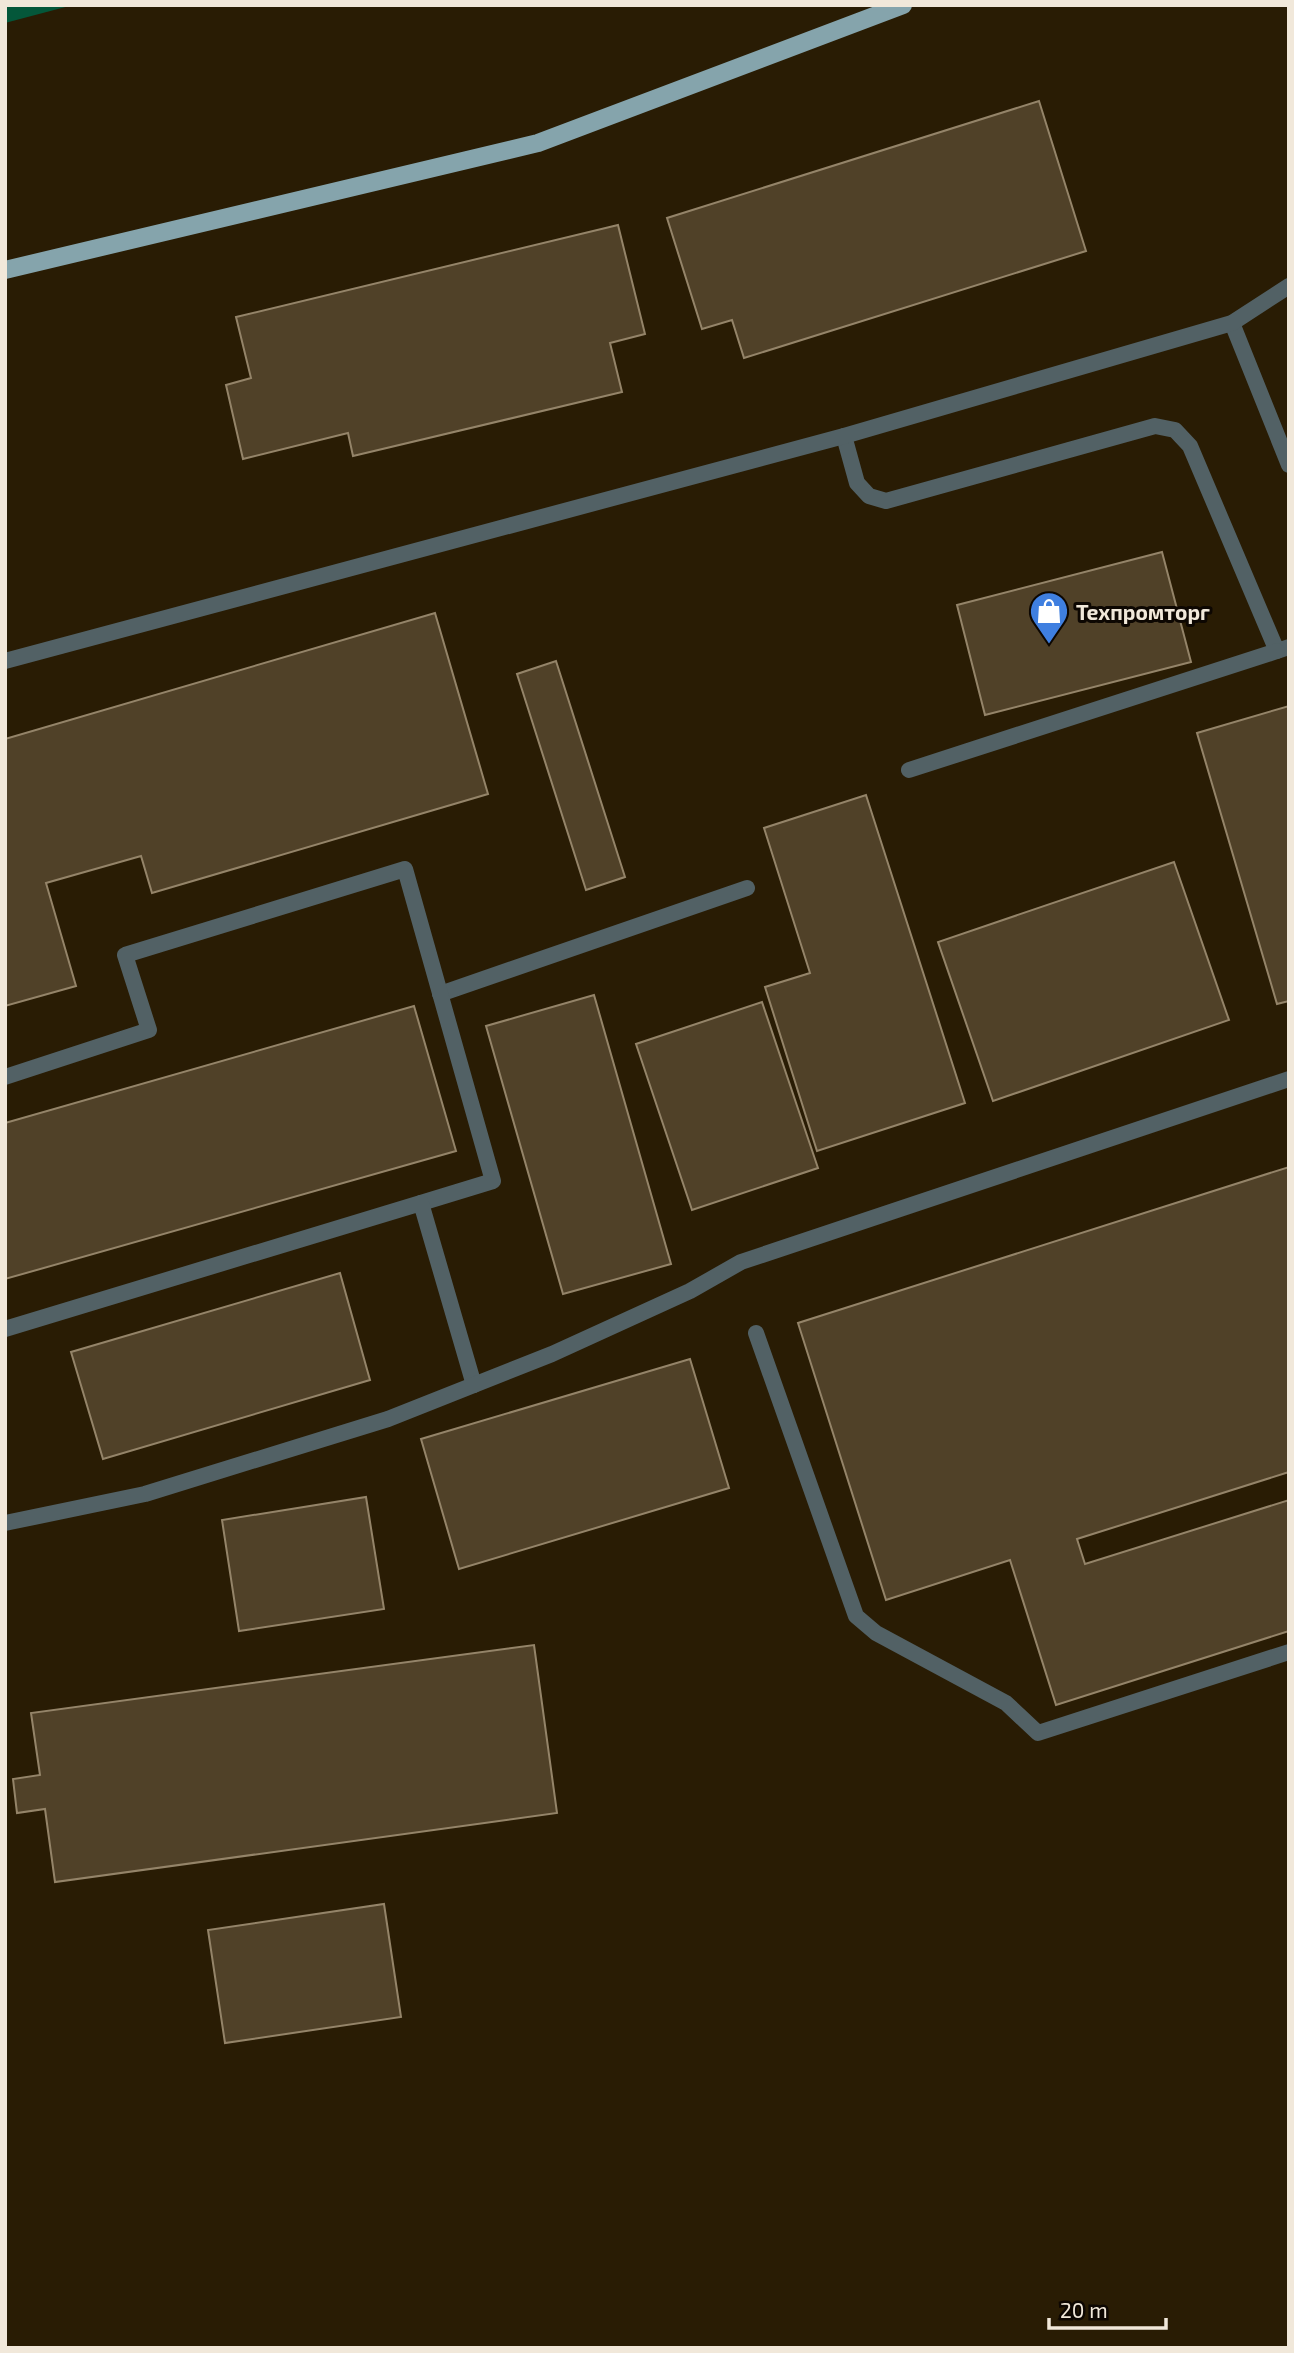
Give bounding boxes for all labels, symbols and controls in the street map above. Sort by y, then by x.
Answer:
shop icon: Техпромторг [1028,590,1070,645]
place label: Техпромторг [1076,599,1210,624]
scale bar [1049,2286,1166,2330]
text: 20 m [1060,2297,1108,2322]

